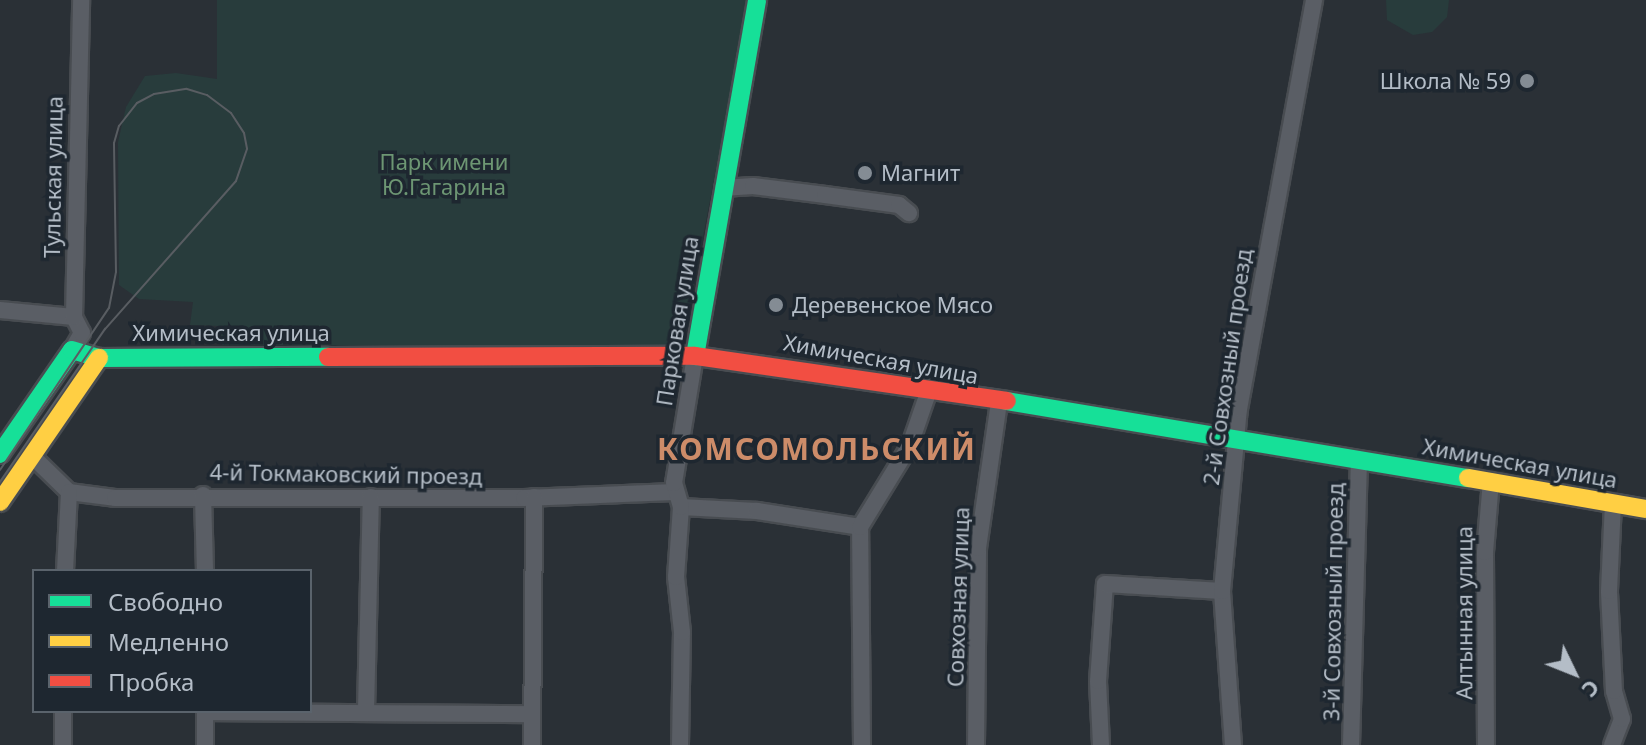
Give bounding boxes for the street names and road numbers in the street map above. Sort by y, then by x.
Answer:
street label: Тульская улица [38,96,68,258]
street label: Парковая улица [651,234,703,408]
street label: 2-й Совхозный проезд [1197,247,1257,487]
street label: Химическая улица [132,320,330,346]
street label: Химическая улица [782,329,980,389]
street label: Химическая улица [1421,433,1619,493]
street label: 4-й Токмаковский проезд [210,458,482,490]
street label: 3-й Совхозный проезд [1318,483,1348,721]
street label: Совхозная улица [942,506,974,688]
street label: Алтынная улица [1451,526,1477,700]

